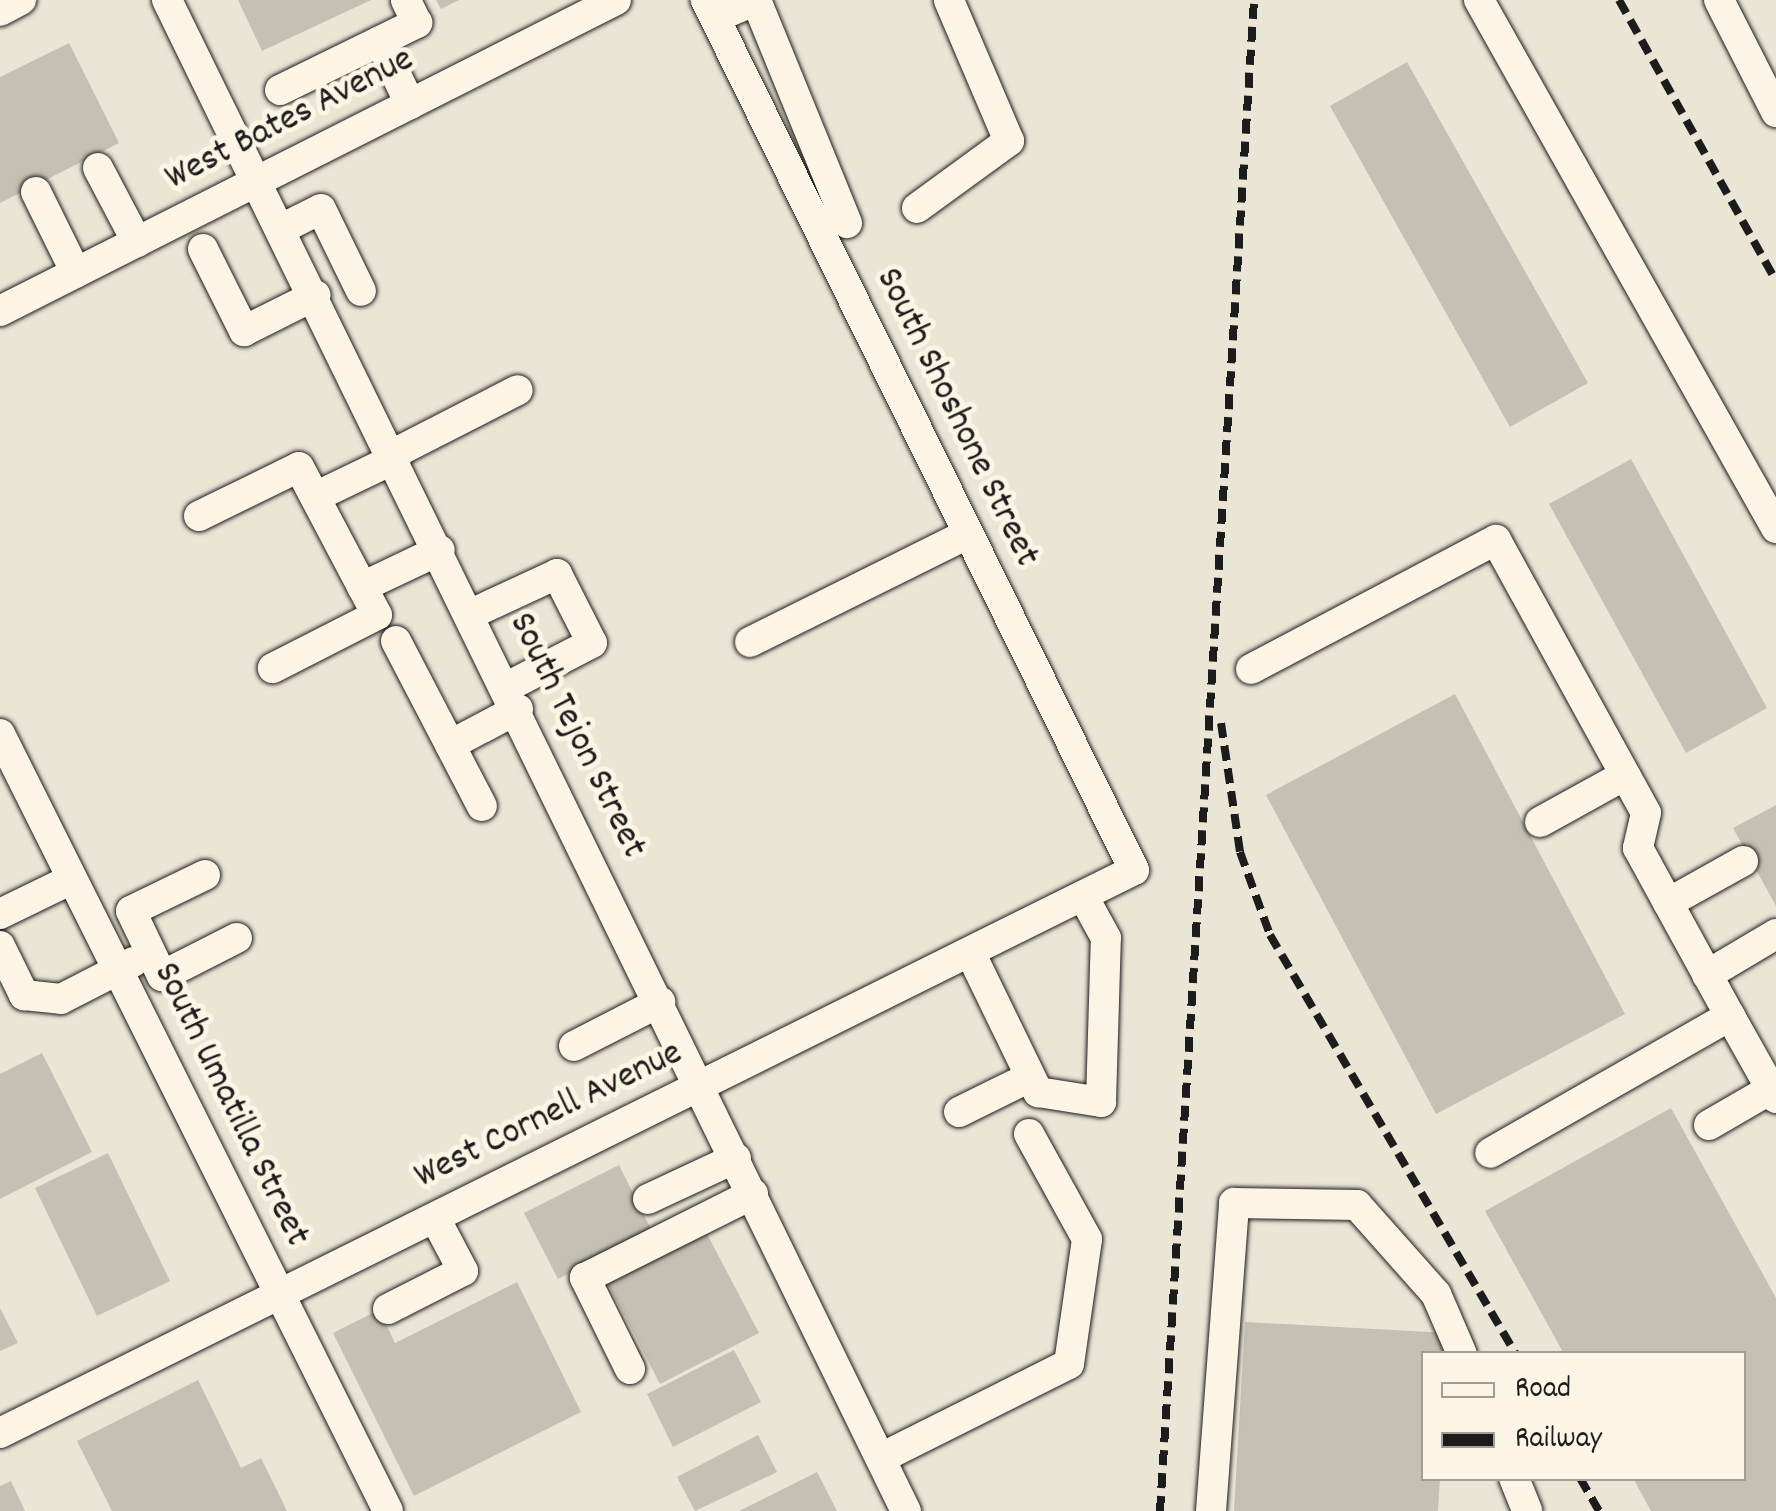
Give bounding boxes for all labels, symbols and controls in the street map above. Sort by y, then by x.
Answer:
street label: West Bates Avenue [158,38,422,202]
street label: South Shoshone Street [864,261,1048,575]
street label: South Tejon Street [497,606,655,866]
street label: South Umatilla Street [141,956,319,1254]
street label: West Cornell Avenue [408,1031,690,1201]
legend [1421,1351,1746,1481]
text: Road [1515,1369,1571,1412]
text: Railway [1515,1419,1602,1462]

